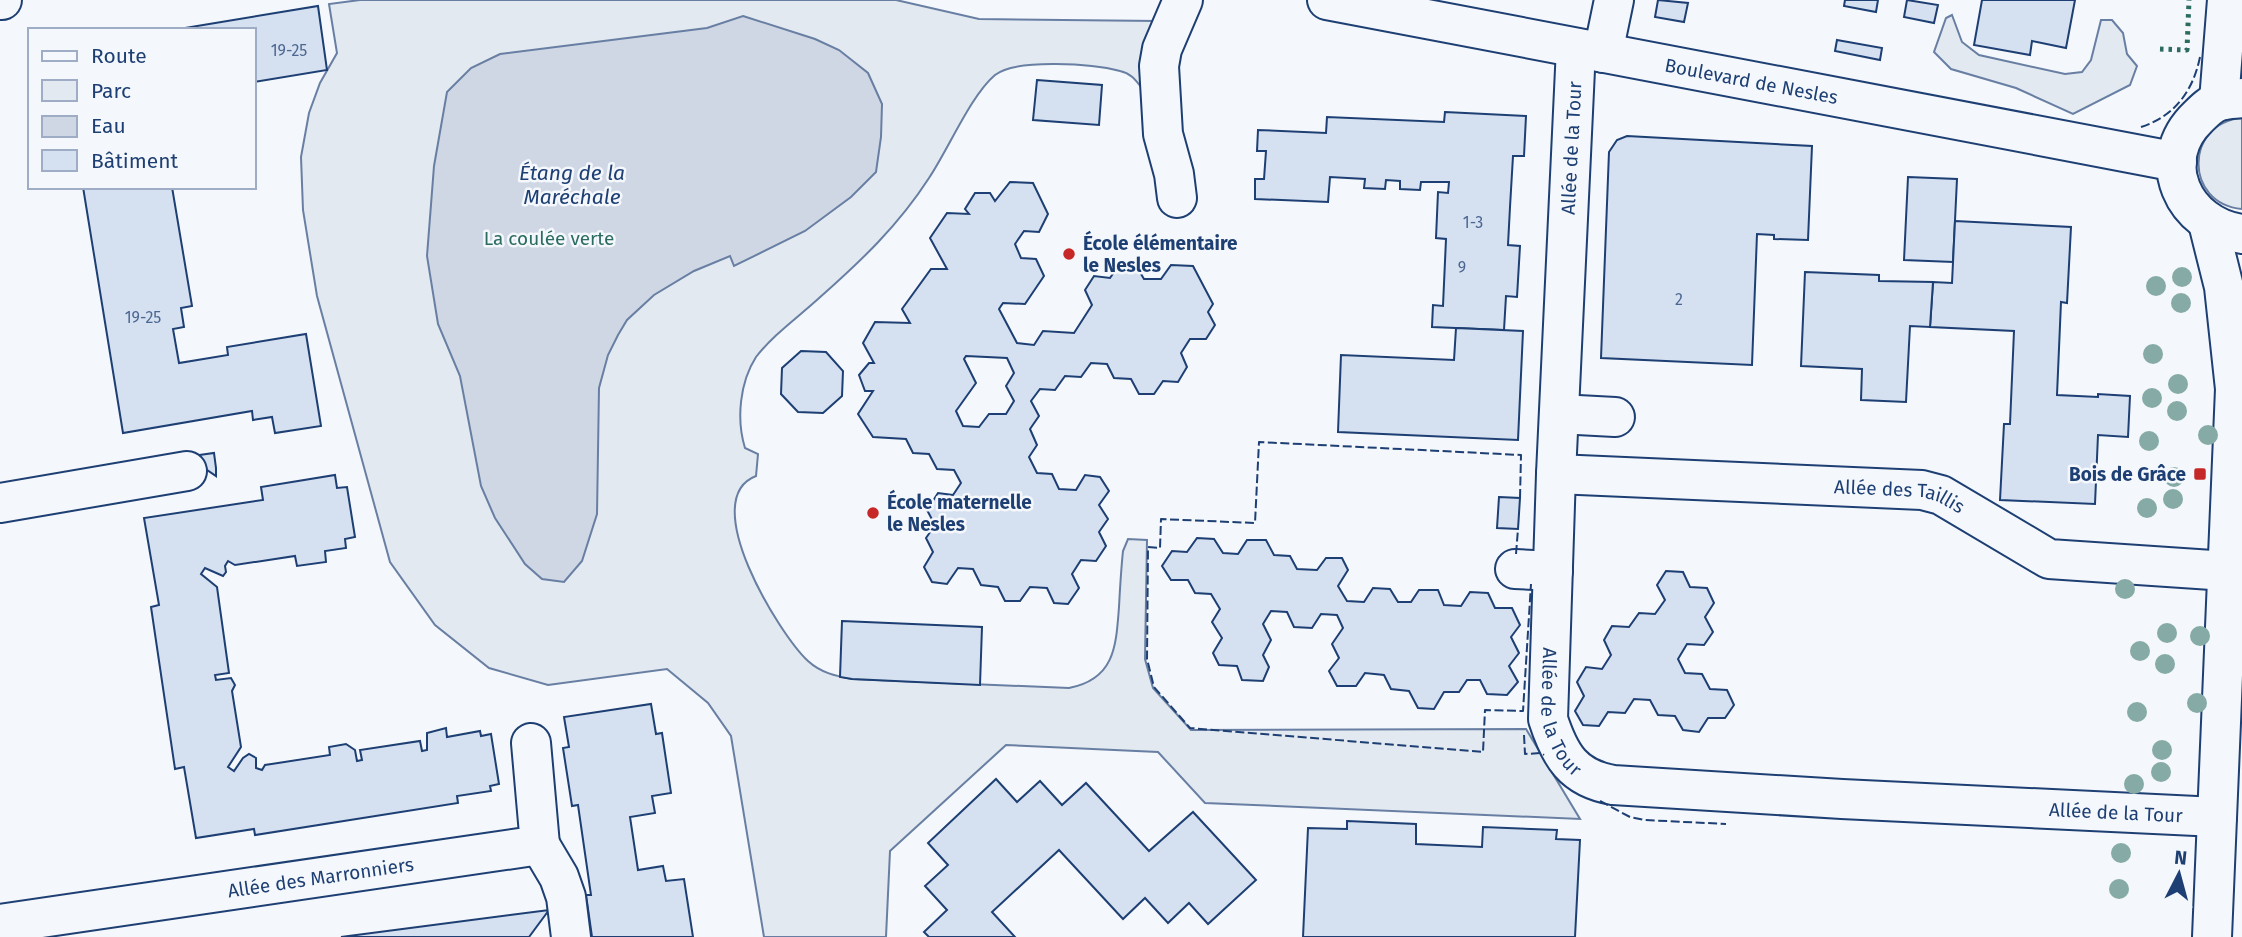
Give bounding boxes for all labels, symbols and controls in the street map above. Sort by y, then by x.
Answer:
legend [28,28,256,189]
house number: 19-25 [271,41,307,60]
text: Route [91,43,147,69]
street label: Boulevard de Nesles [1663,54,1840,109]
text: Parc [91,78,131,104]
street label: Allée de la Tour [1557,80,1587,215]
text: Eau [91,113,126,139]
text: Bâtiment [91,148,178,174]
water label: Étang de la Maréchale [519,160,625,210]
house number: 1-3 [1463,213,1483,232]
park label: La coulée verte [484,227,614,250]
place label: École élémentaire le Nesles [1083,230,1237,277]
marker: École élémentaire le Nesles [1061,246,1077,262]
house number: 9 [1458,258,1466,277]
house number: 2 [1675,290,1683,309]
house number: 19-25 [125,308,161,327]
place label: Bois de Grâce [2069,463,2186,486]
marker: Bois de Grâce [2192,466,2208,482]
street label: Allée des Taillis [1834,475,1969,518]
place label: École maternelle le Nesles [887,489,1032,536]
marker: École maternelle le Nesles [865,505,881,521]
street label: Allée de la Tour [1536,647,1587,781]
street label: Allée de la Tour [2048,798,2184,827]
north arrow [2144,839,2214,909]
text: N [2173,845,2188,870]
street label: Allée des Marronniers [226,853,415,903]

